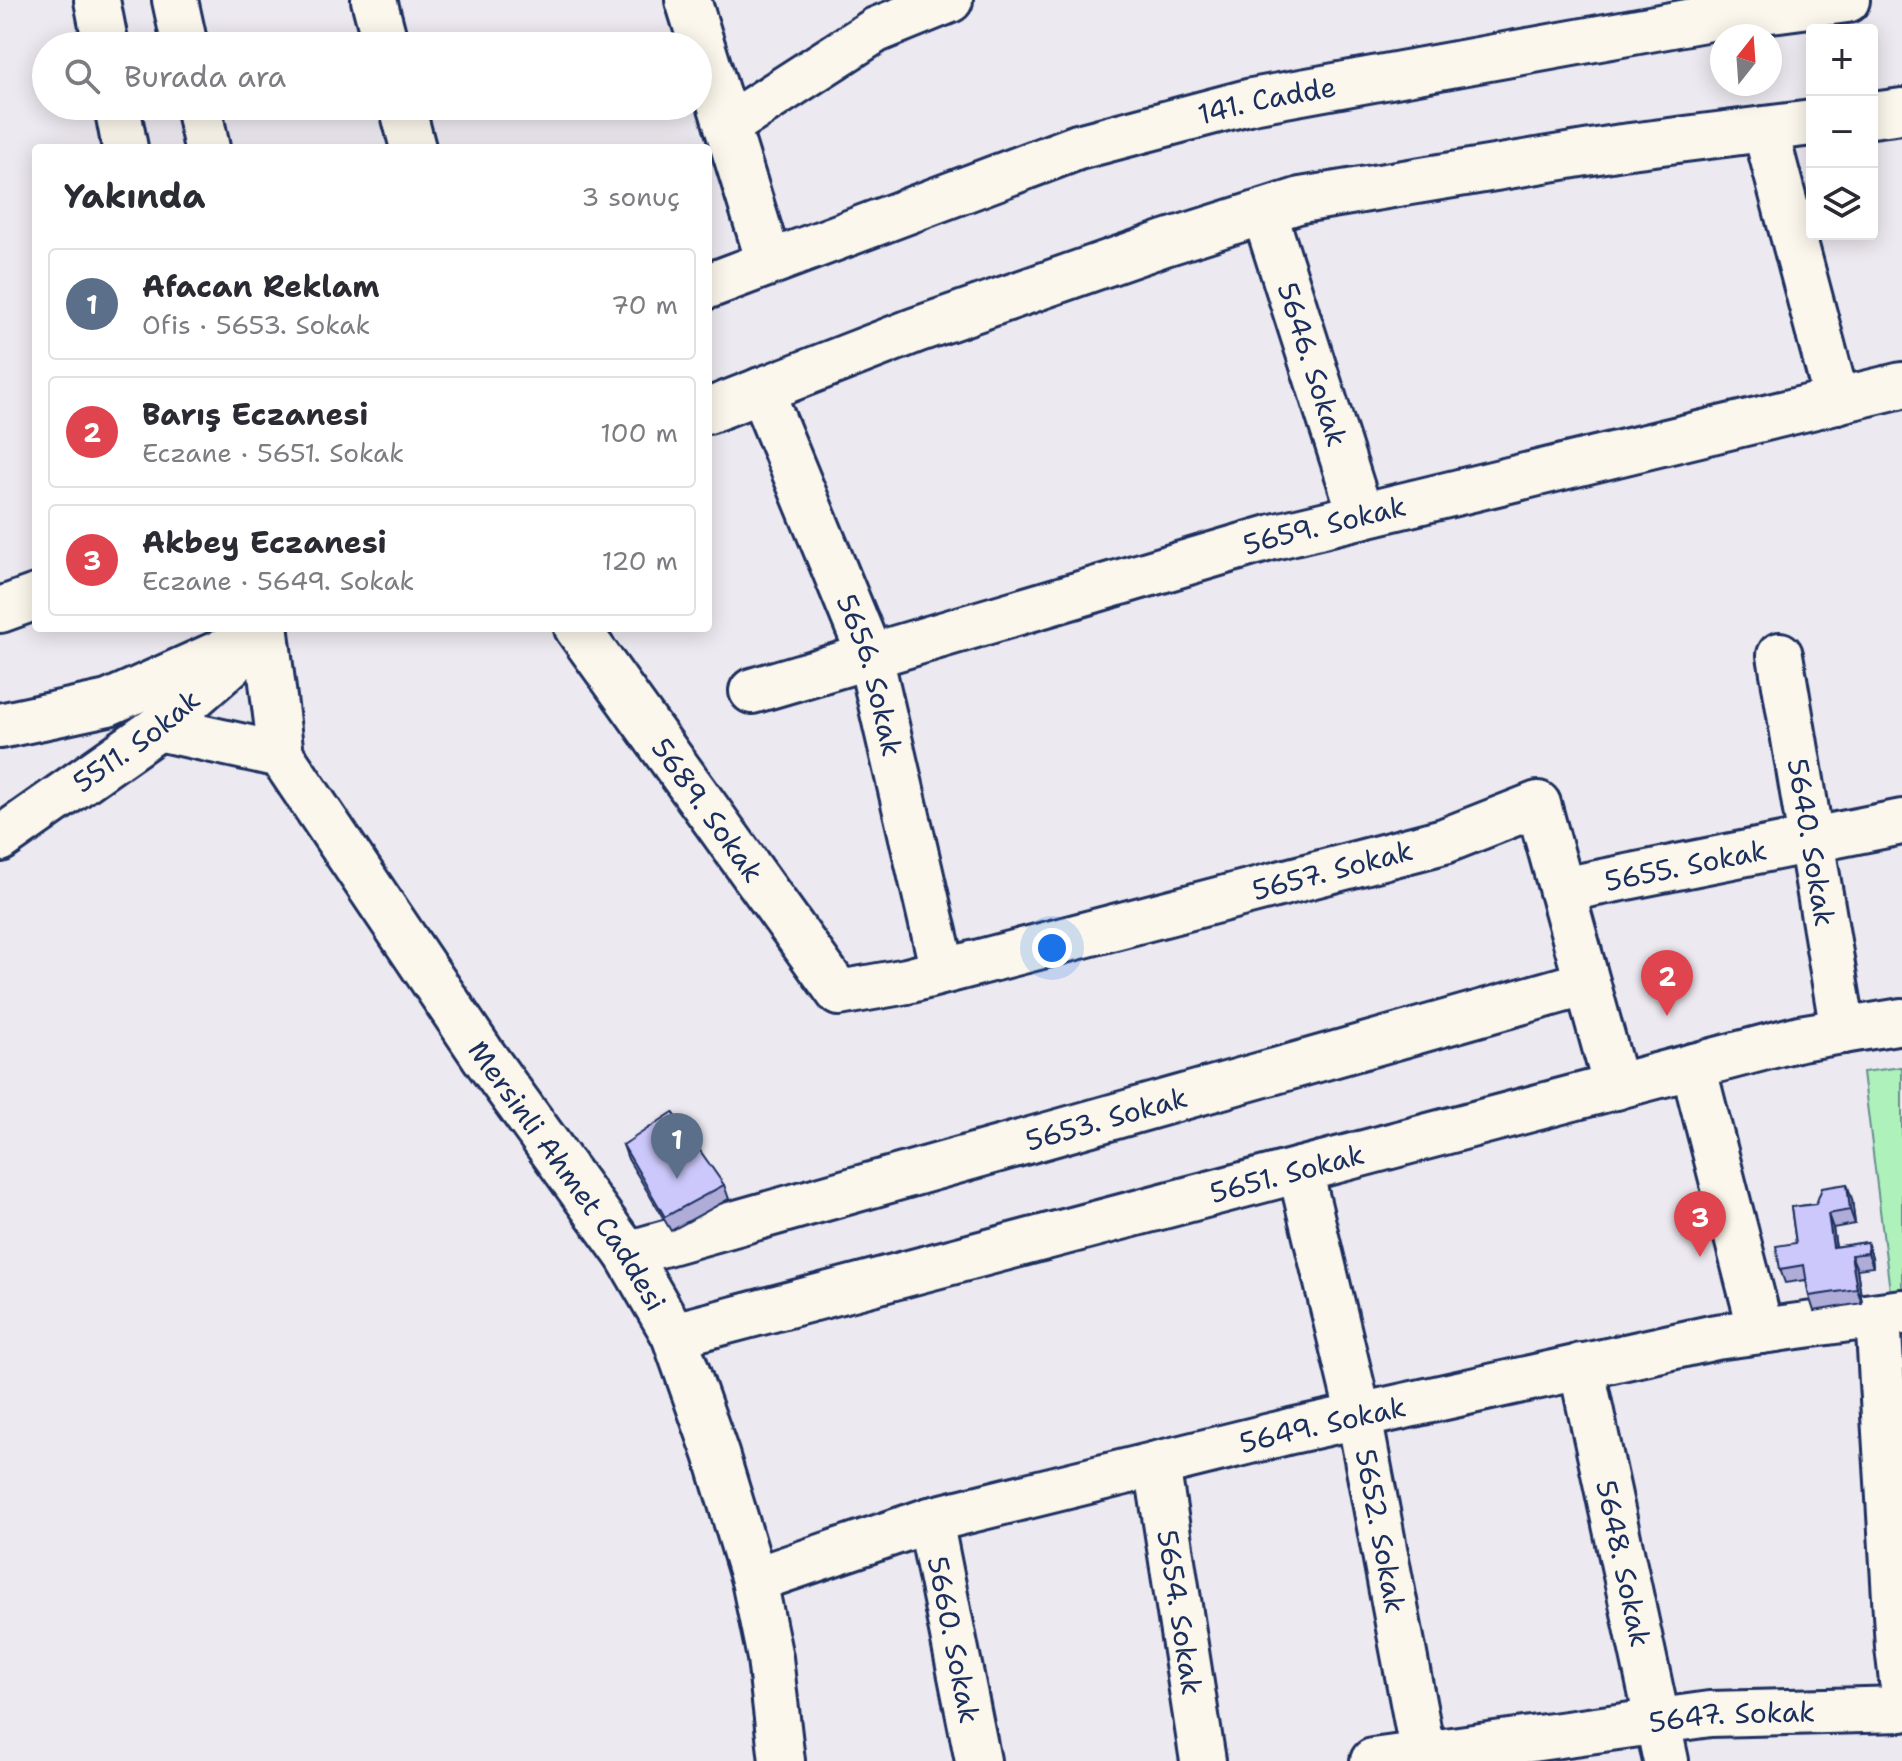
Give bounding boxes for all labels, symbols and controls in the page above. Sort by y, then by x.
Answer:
north arrow [1710,24,1782,96]
map controls [1806,24,1878,240]
button: + [1806,24,1878,96]
search box [32,32,712,120]
icon: search [60,54,104,98]
text: Burada ara [124,56,286,97]
street label: 141. Cadde [1194,67,1339,134]
button: − [1806,96,1878,168]
button: layers [1806,168,1878,240]
text: Yakında [64,173,206,219]
text: 3 sonuç [581,179,680,214]
text: Afacan Reklam [142,266,380,307]
street label: 5646. Sokak [1269,278,1357,451]
text: 1 [86,287,98,322]
text: 70 m [611,287,678,322]
text: Ofis · 5653. Sokak [142,307,370,342]
text: Barış Eczanesi [142,394,368,435]
text: 2 [83,415,101,450]
text: 100 m [600,415,678,450]
text: Eczane · 5651. Sokak [142,435,404,470]
street label: 5659. Sokak [1238,487,1410,564]
text: Akbey Eczanesi [142,522,387,563]
text: 3 [83,543,101,578]
text: 120 m [602,543,678,578]
text: Eczane · 5649. Sokak [142,563,415,598]
street label: 5656. Sokak [828,588,912,760]
street label: 5511. Sokak [65,681,208,801]
street label: 5689. Sokak [643,730,772,890]
street label: 5640. Sokak [1779,756,1844,929]
street label: 5657. Sokak [1248,831,1417,909]
street label: 5655. Sokak [1601,831,1770,900]
your location [1032,928,1072,968]
pin: 2 [1641,950,1693,1016]
street label: Mersinli Ahmet Caddesi [460,1033,675,1318]
street label: 5653. Sokak [1021,1078,1192,1160]
pin: 1 [651,1113,703,1179]
street label: 5651. Sokak [1206,1135,1368,1212]
pin: 3 [1674,1191,1726,1257]
street label: 5649. Sokak [1235,1387,1409,1462]
street label: 5652. Sokak [1347,1446,1415,1616]
street label: 5648. Sokak [1587,1477,1660,1650]
street label: 5654. Sokak [1148,1527,1211,1697]
street label: 5660. Sokak [919,1553,989,1726]
street label: 5647. Sokak [1646,1692,1816,1741]

